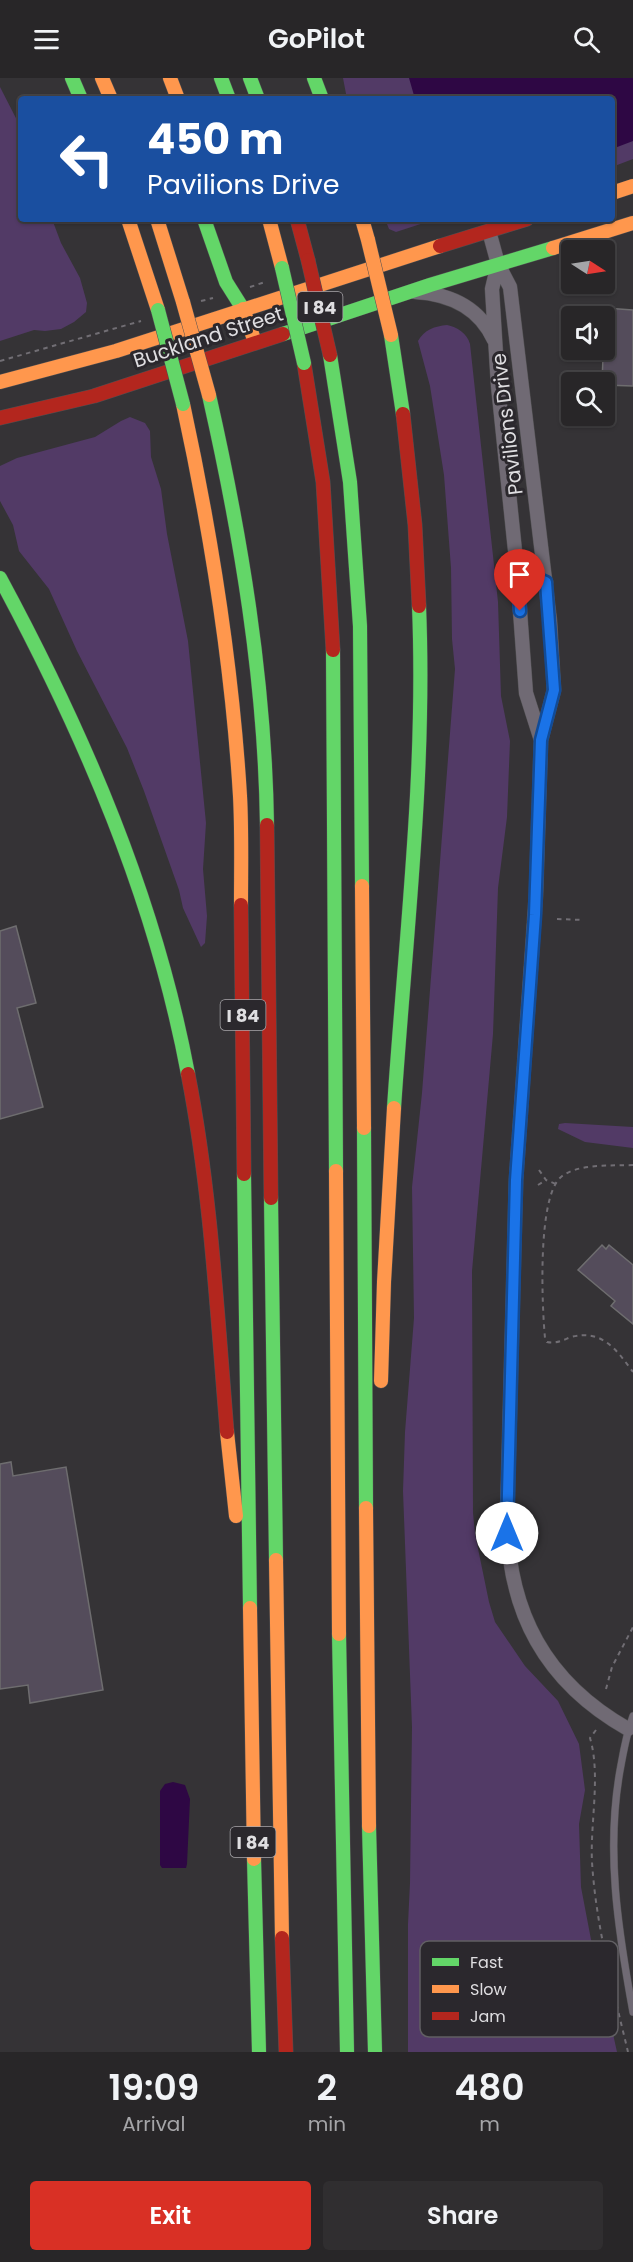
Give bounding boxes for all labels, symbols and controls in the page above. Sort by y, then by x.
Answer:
text: GoPilot [268,20,365,57]
icon: menu [30,23,63,56]
icon: search [570,23,603,56]
text: 450 m [147,110,284,169]
icon: left [48,120,126,198]
text: Pavilions Drive [147,166,340,203]
north arrow [561,240,615,294]
map controls [561,240,615,426]
road number: I 84 [298,292,342,322]
street label: Buckland Street [129,300,287,374]
button: sound [561,306,615,360]
street label: Pavilions Drive [484,352,530,496]
button: search [561,372,615,426]
pin [494,549,545,611]
icon: arrive [503,558,536,591]
road number: I 84 [220,1000,266,1030]
position arrow [475,1501,539,1565]
road number: I 84 [230,1827,276,1857]
legend [420,1941,618,2037]
text: Fast [470,1951,503,1974]
text: Slow [470,1978,507,2001]
text: Jam [470,2005,506,2028]
text: 19:09 [108,2062,199,2113]
text: 2 [316,2062,337,2113]
text: 480 [454,2062,525,2113]
text: Arrival [122,2110,185,2138]
text: min [308,2110,346,2138]
text: m [479,2110,500,2138]
button: Exit [30,2181,311,2250]
button: Share [323,2181,603,2250]

